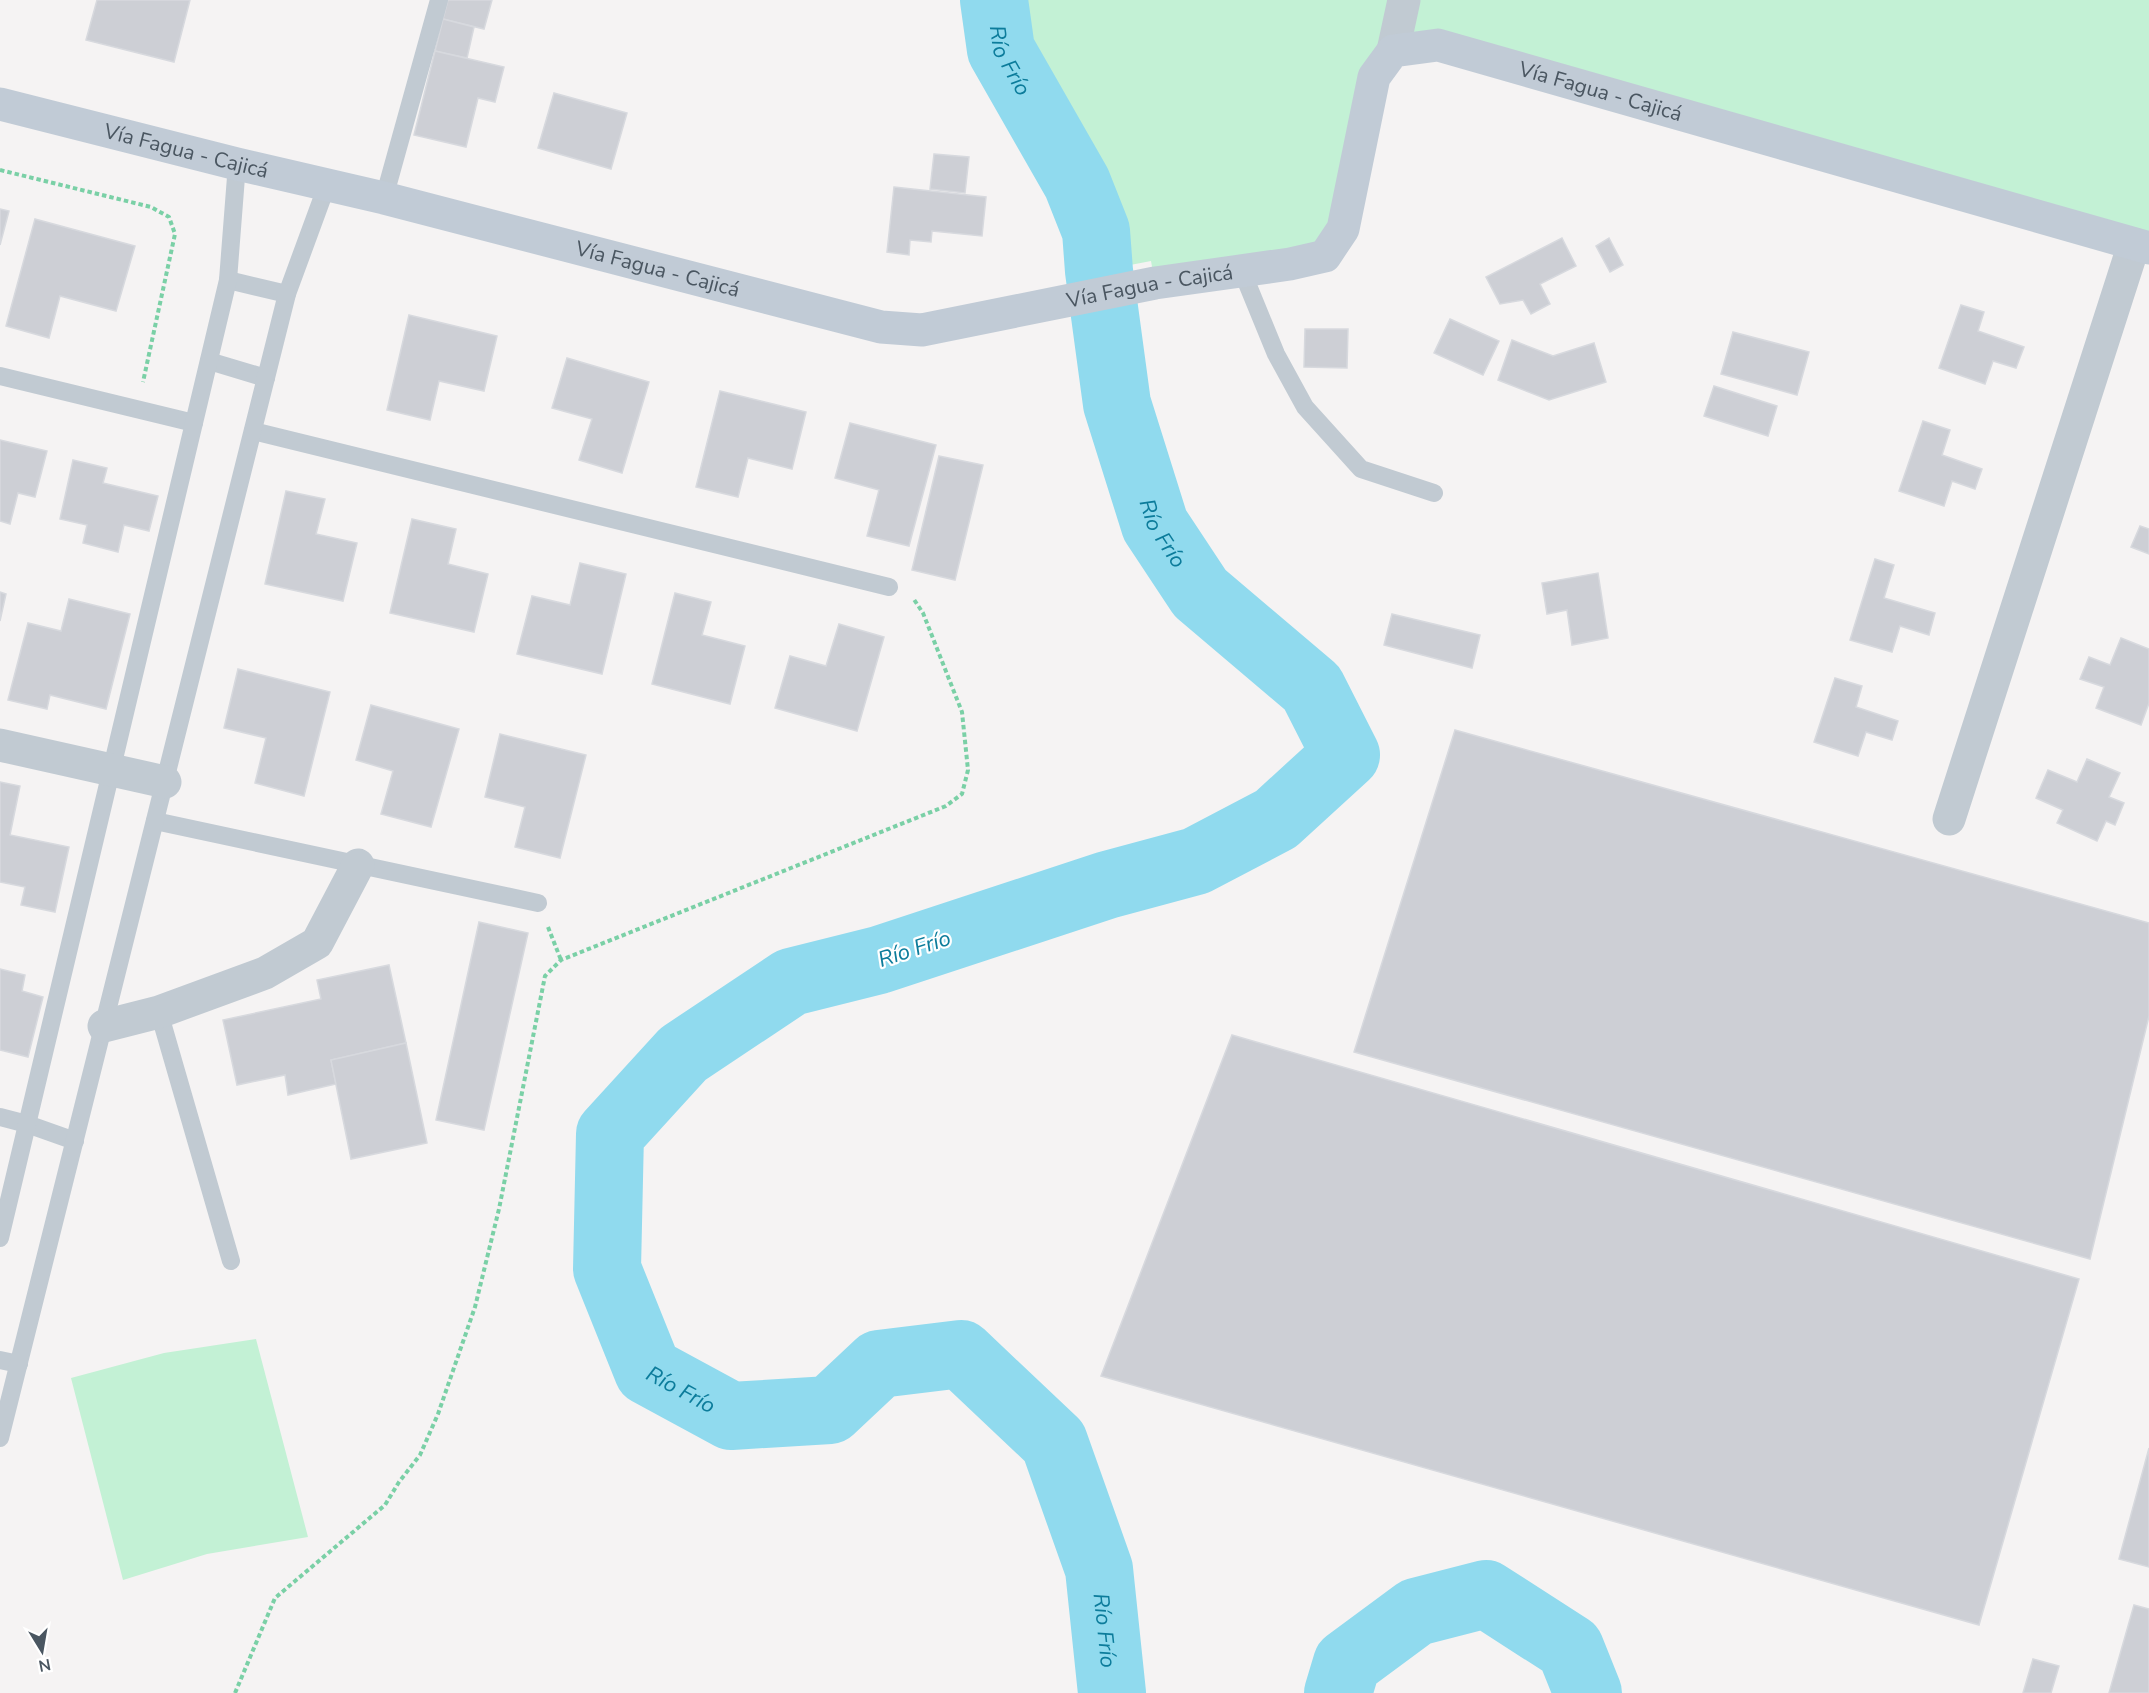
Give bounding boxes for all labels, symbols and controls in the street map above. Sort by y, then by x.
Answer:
water label: Río Frío [982,23,1038,101]
street label: Vía Fagua - Cajicá [1515,54,1685,128]
street label: Vía Fagua - Cajicá [100,117,271,185]
street label: Vía Fagua - Cajicá [571,234,743,304]
street label: Vía Fagua - Cajicá [1063,258,1235,315]
water label: Río Frío [1132,495,1193,574]
water label: Río Frío [874,923,954,975]
water label: Río Frío [641,1359,721,1421]
water label: Río Frío [1086,1592,1123,1669]
north arrow [12,1621,72,1681]
text: N [37,1653,53,1677]

